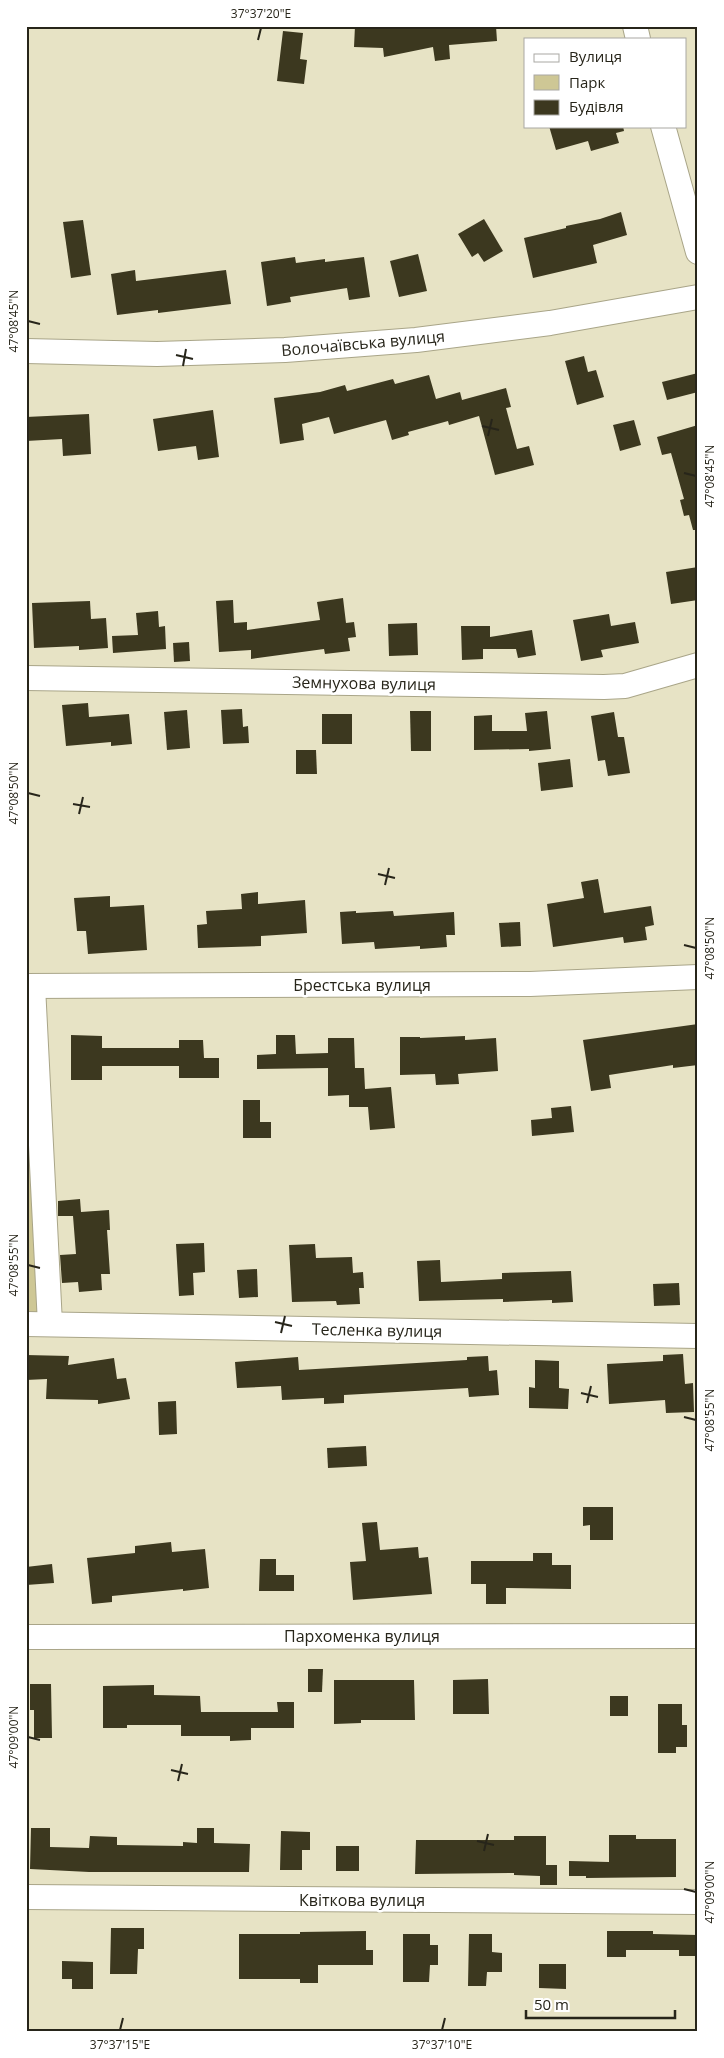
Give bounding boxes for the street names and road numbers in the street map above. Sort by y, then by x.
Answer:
street label: Волочаївська вулиця [280,325,446,361]
street label: Земнухова вулиця [292,671,436,695]
street label: Брестська вулиця [293,974,431,996]
street label: Тесленка вулиця [312,1318,442,1342]
street label: Пархоменка вулиця [284,1625,440,1647]
street label: Квіткова вулиця [299,1889,425,1911]

